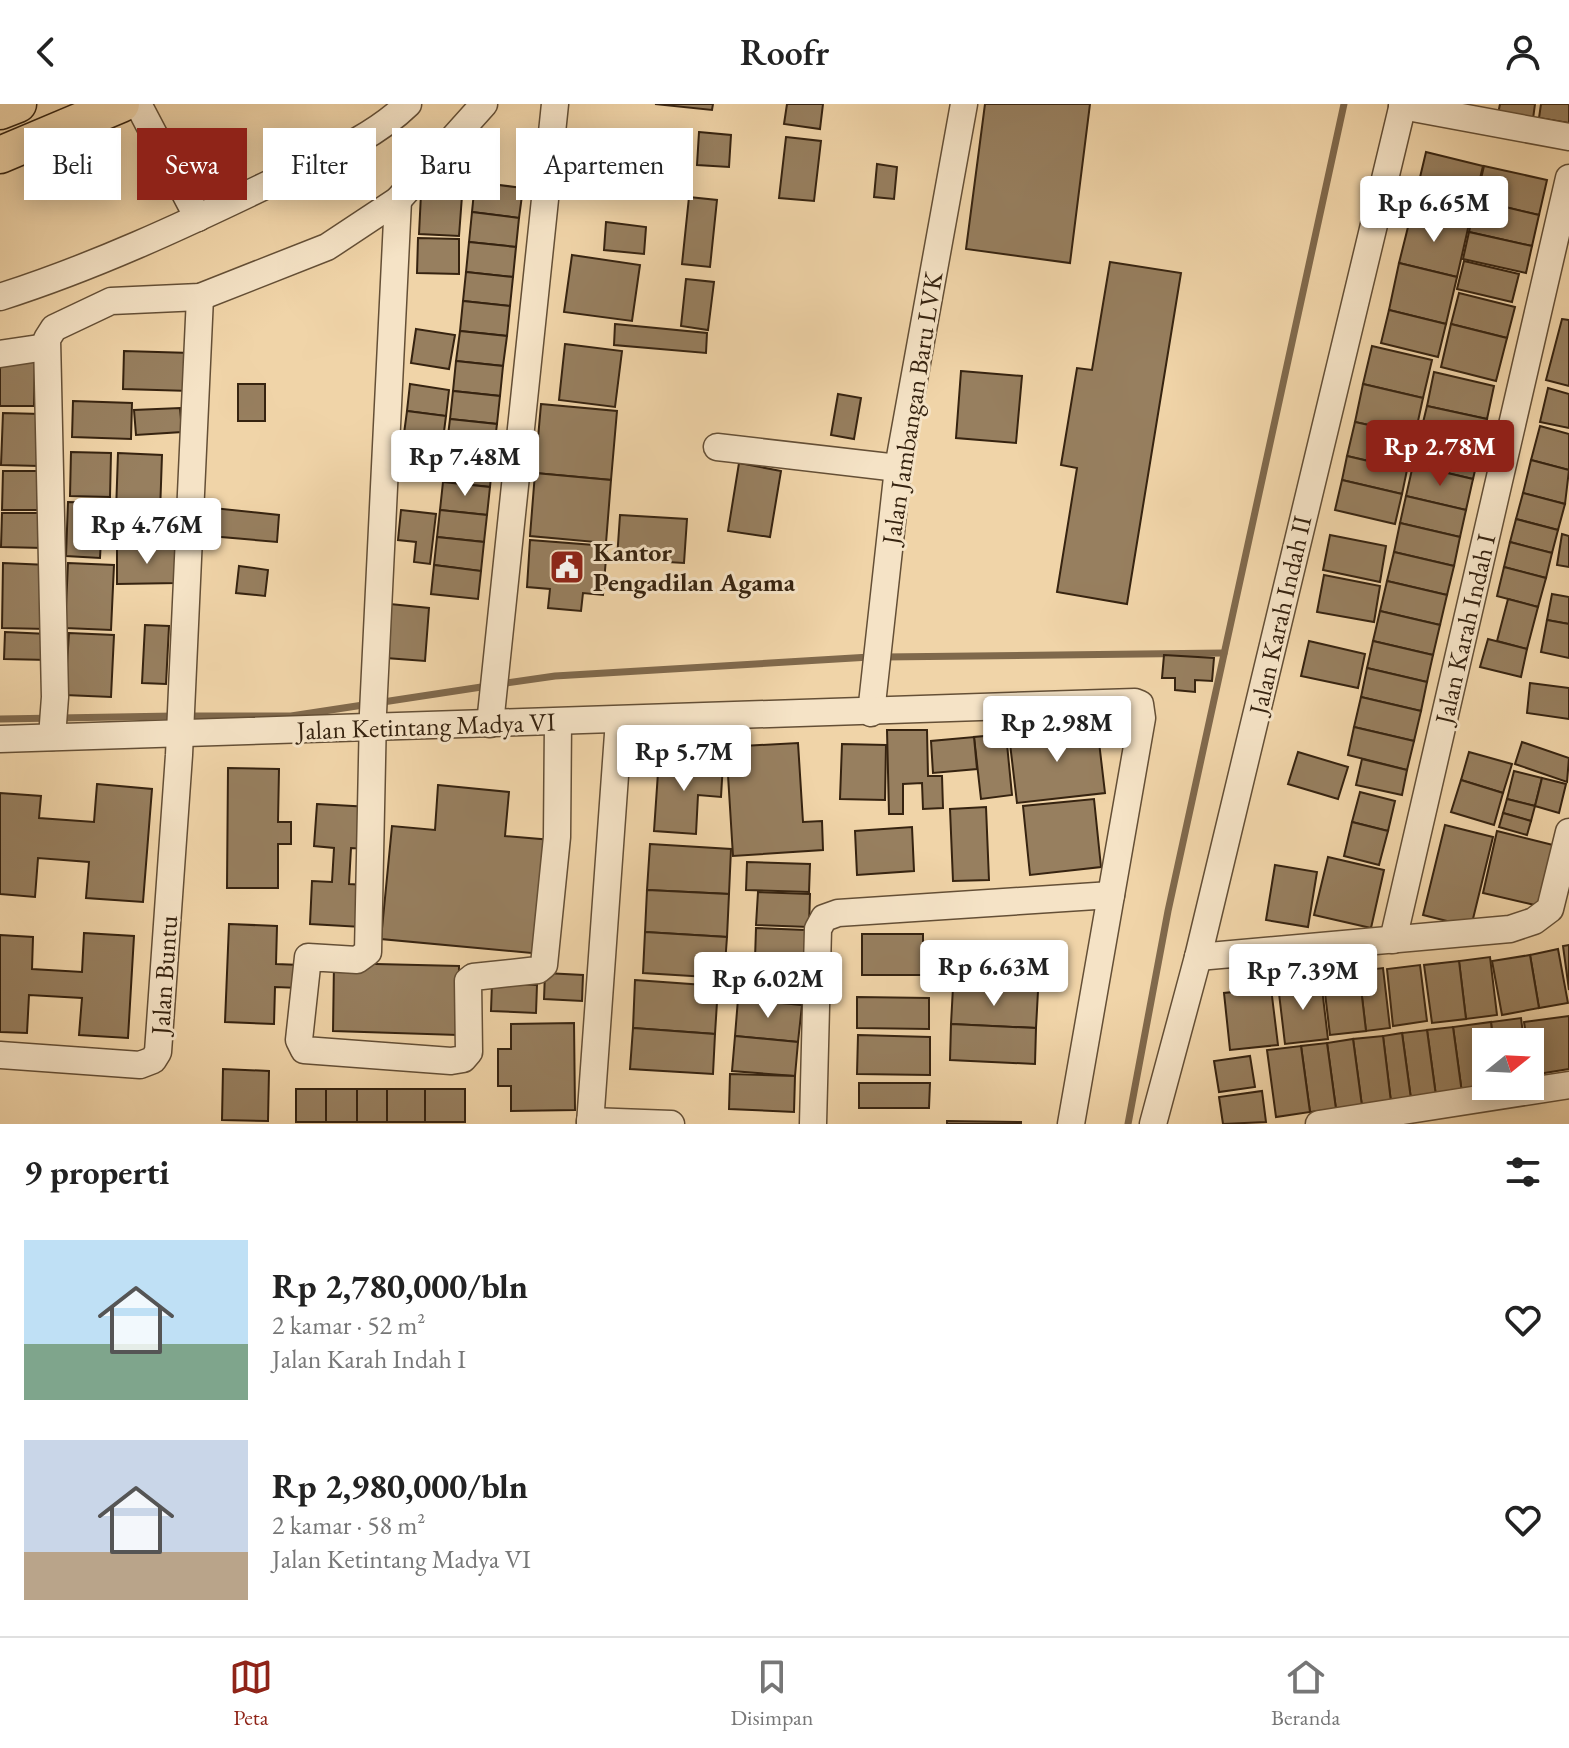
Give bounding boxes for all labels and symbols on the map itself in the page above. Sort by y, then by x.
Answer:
pin: Rp 6.65M [1351,176,1517,244]
street label: Jalan Jambangan Baru LVK [873,269,950,549]
pin: Rp 2.78M [1357,420,1523,488]
pin: Rp 7.48M [382,430,548,498]
pin: Rp 4.76M [64,498,230,566]
street label: Jalan Karah Indah II [1240,512,1319,720]
street label: Jalan Karah Indah I [1426,531,1503,729]
place label: Kantor Pengadilan Agama [593,535,796,599]
public building icon: Kantor Pengadilan Agama [548,548,586,586]
pin: Rp 2.98M [974,696,1140,764]
street label: Jalan Ketintang Madya VI [294,704,556,748]
pin: Rp 5.7M [610,725,758,793]
street label: Jalan Buntu [143,914,185,1038]
pin: Rp 6.63M [911,940,1077,1008]
pin: Rp 7.39M [1220,944,1386,1012]
pin: Rp 6.02M [685,952,851,1020]
north arrow [1472,1028,1544,1100]

